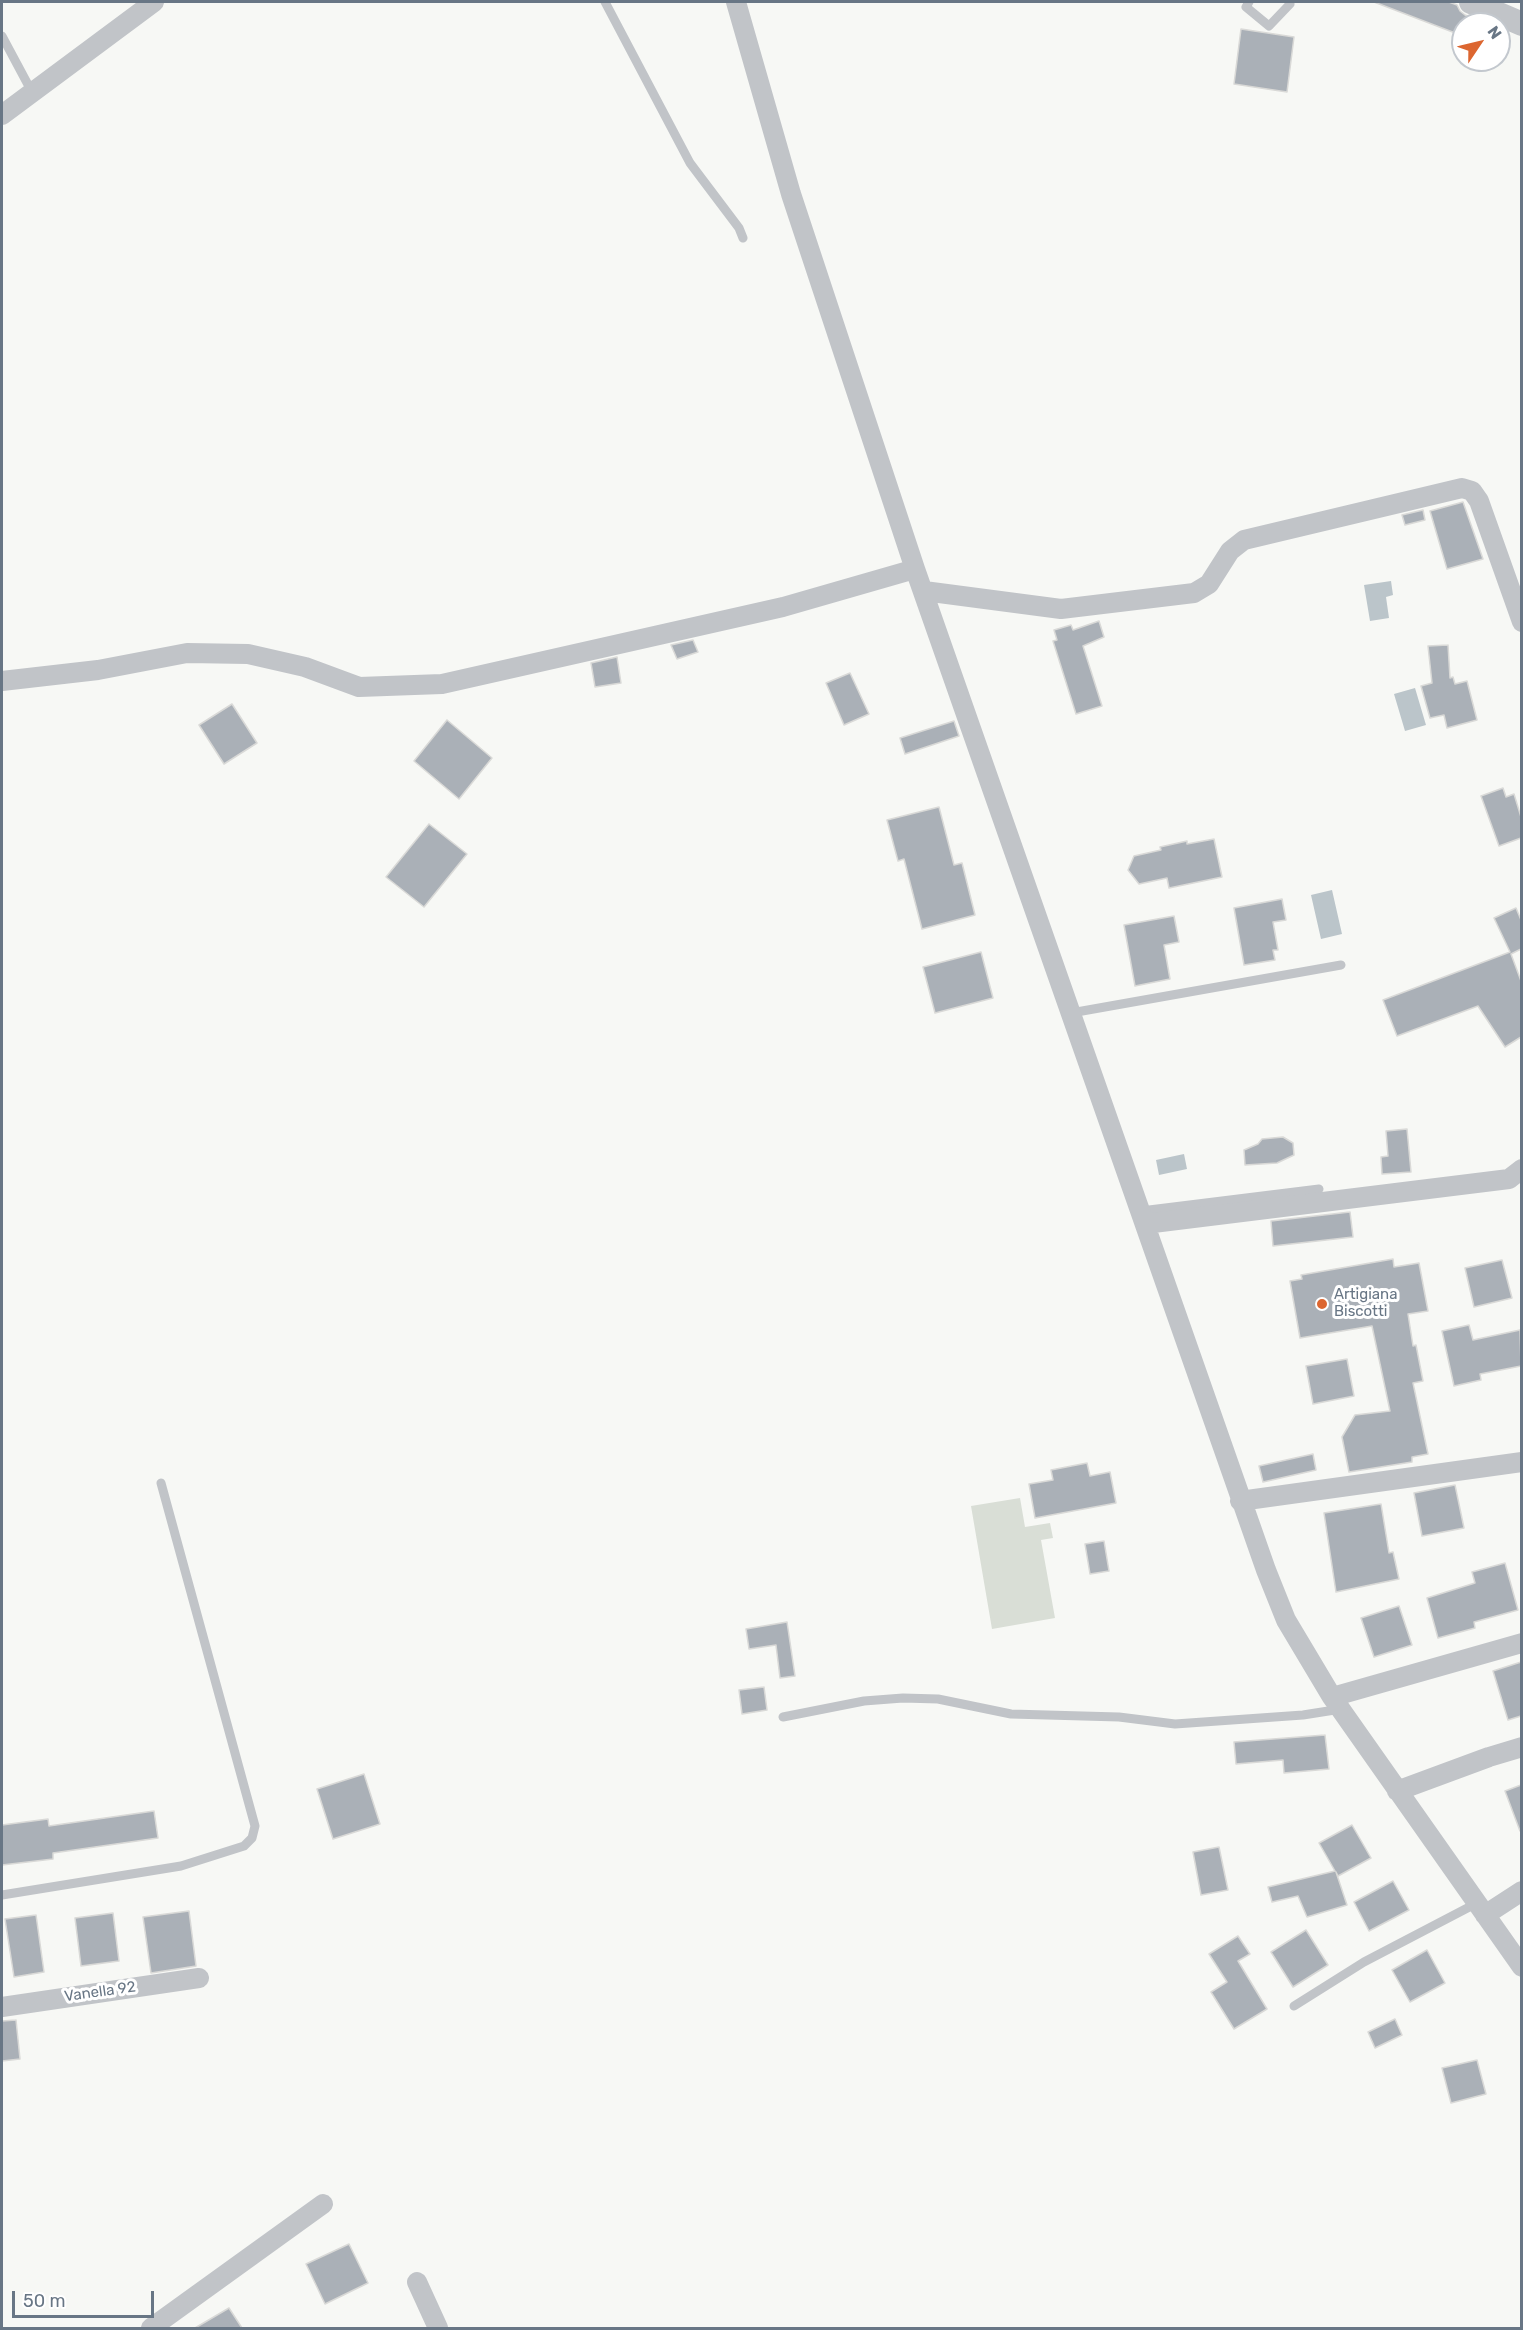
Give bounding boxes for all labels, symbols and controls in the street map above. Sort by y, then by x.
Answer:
north arrow [1451,12,1511,72]
text: N [1483,22,1506,43]
place label: Artigiana Biscotti [1334,1286,1397,1321]
marker: Artigiana Biscotti [1315,1297,1329,1311]
street label: Vanella 92 [63,1978,137,2006]
scale bar [15,2279,158,2317]
text: 50 m [23,2290,66,2312]

